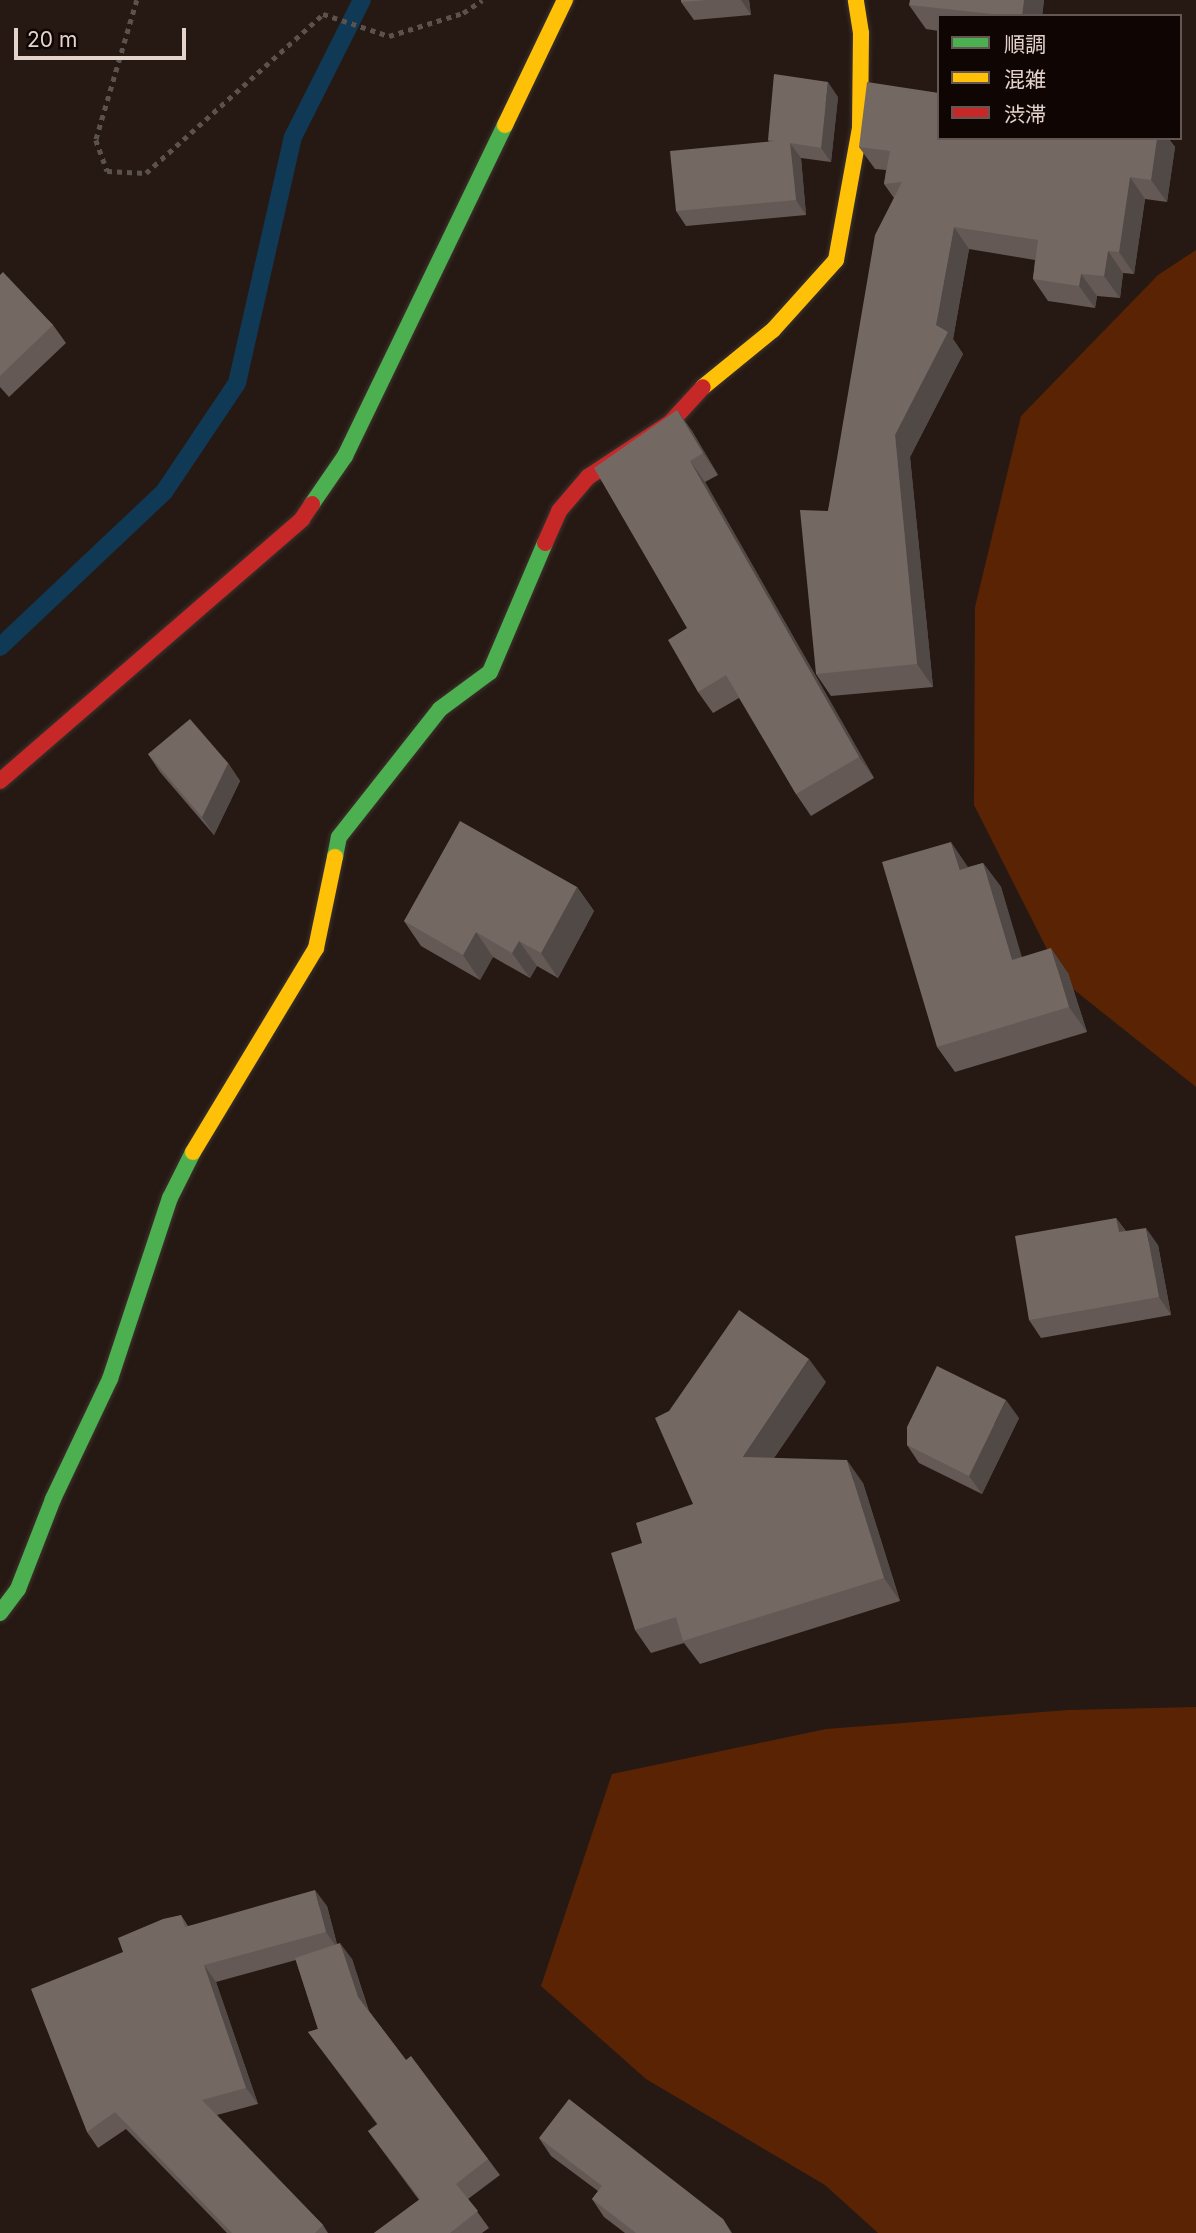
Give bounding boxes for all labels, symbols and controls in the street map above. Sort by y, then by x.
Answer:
scale bar [18,14,189,58]
legend [937,14,1182,140]
text: 20 m [27,27,77,52]
text: 順調 [1004,32,1046,57]
text: 混雑 [1004,67,1046,92]
text: 渋滞 [1004,102,1046,127]

